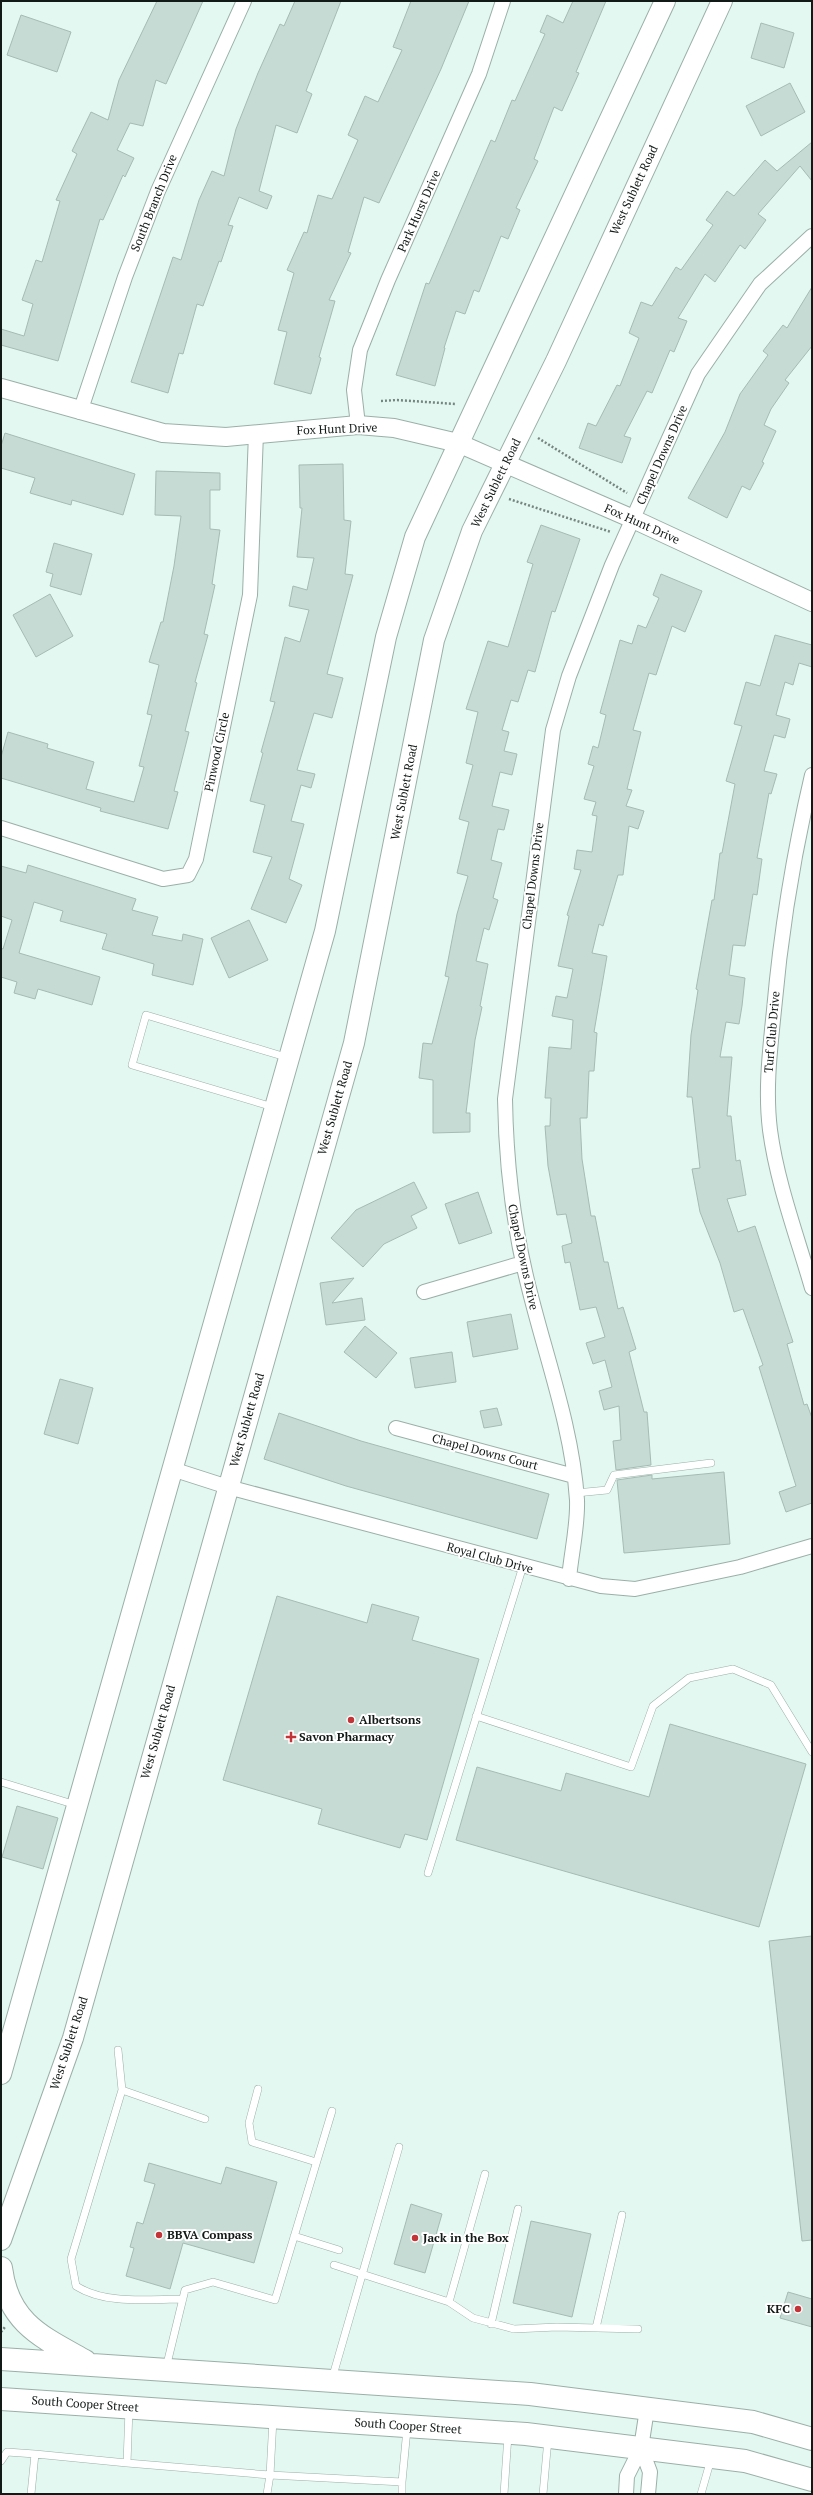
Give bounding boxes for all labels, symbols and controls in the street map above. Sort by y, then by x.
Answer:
street label: West Sublett Road [606,142,661,237]
street label: South Branch Drive [127,152,180,254]
street label: Park Hurst Drive [394,167,443,254]
street label: Chapel Downs Drive [633,403,690,507]
street label: Fox Hunt Drive [296,420,378,437]
street label: West Sublett Road [468,436,524,530]
street label: Fox Hunt Drive [602,500,682,547]
street label: Pinwood Circle [201,711,232,793]
street label: West Sublett Road [387,742,420,841]
street label: Chapel Downs Drive [518,822,547,930]
street label: Turf Club Drive [760,991,783,1073]
street label: West Sublett Road [314,1059,355,1157]
street label: Chapel Downs Drive [505,1203,542,1311]
street label: West Sublett Road [226,1371,267,1469]
street label: Chapel Downs Court [430,1430,540,1473]
street label: Royal Club Drive [445,1539,535,1576]
street label: West Sublett Road [137,1683,178,1781]
place label: Albertsons [359,1712,421,1727]
marker: Albertsons [346,1715,356,1725]
place label: Savon Pharmacy [299,1729,395,1744]
marker: Savon Pharmacy [286,1732,296,1742]
street label: West Sublett Road [46,1994,91,2091]
place label: BBVA Compass [167,2227,253,2242]
marker: BBVA Compass [154,2230,164,2240]
place label: Jack in the Box [423,2230,509,2245]
marker: Jack in the Box [410,2233,420,2243]
place label: KFC [767,2301,790,2316]
marker: KFC [793,2304,803,2314]
street label: South Cooper Street [31,2392,140,2415]
street label: South Cooper Street [354,2414,463,2437]

